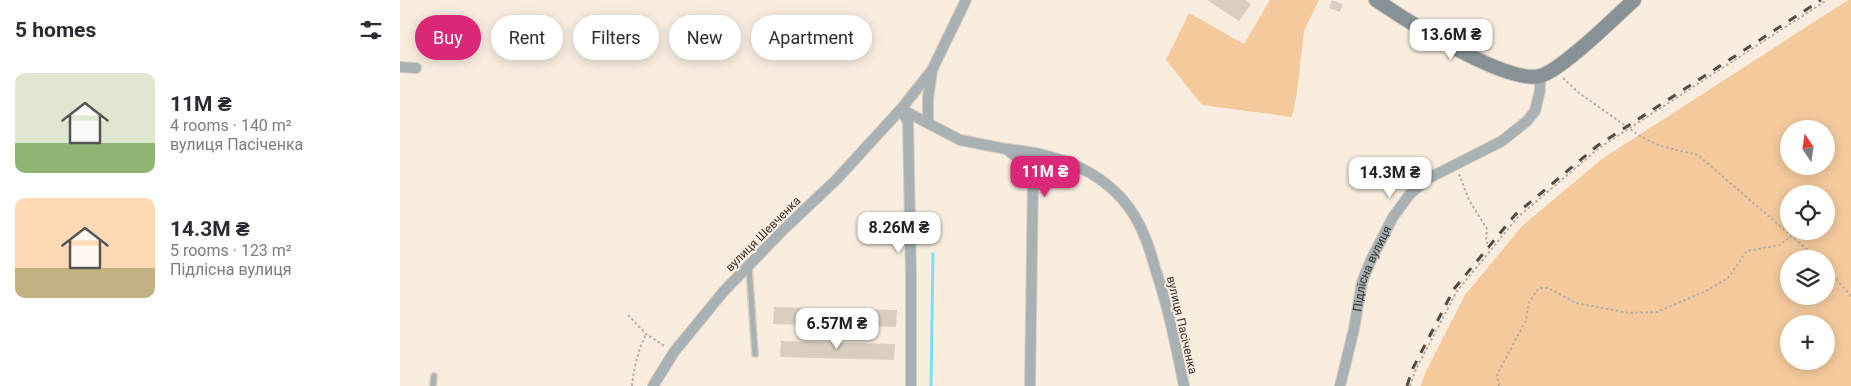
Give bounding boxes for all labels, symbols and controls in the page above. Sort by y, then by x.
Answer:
chip: Buy [415,15,481,60]
chip: Rent [491,15,563,60]
chip: Filters [573,15,659,60]
chip: New [669,15,741,60]
chip: Apartment [751,15,872,60]
icon: filters [357,16,385,44]
text: 5 homes [15,18,96,42]
pin: 13.6M ₴ [1405,18,1497,61]
text: 13.6M ₴ [1421,25,1481,44]
text: 11M ₴ [170,92,232,116]
icon: home [55,93,115,153]
text: 4 rooms · 140 m² [170,116,292,135]
north arrow [1780,120,1835,175]
map controls [1780,120,1835,370]
text: вулиця Пасіченка [170,135,303,154]
pin: 11M ₴ [1010,156,1080,198]
pin: 14.3M ₴ [1344,156,1436,199]
text: 11M ₴ [1021,162,1069,181]
text: 14.3M ₴ [1360,163,1420,182]
button: locate [1780,185,1835,240]
street label: вулиця Шевченка [723,194,803,274]
pin: 8.26M ₴ [853,212,945,254]
text: 14.3M ₴ [170,217,250,241]
icon: home [55,218,115,278]
text: 8.26M ₴ [869,218,929,237]
street label: Підлісна вулиця [1350,223,1394,313]
text: 5 rooms · 123 m² [170,241,292,260]
button: layers [1780,250,1835,305]
text: Підлісна вулиця [170,260,292,279]
street label: вулиця Пасіченка [1164,275,1200,375]
pin: 6.57M ₴ [791,308,883,350]
text: 6.57M ₴ [807,314,867,333]
button: + [1780,315,1835,370]

